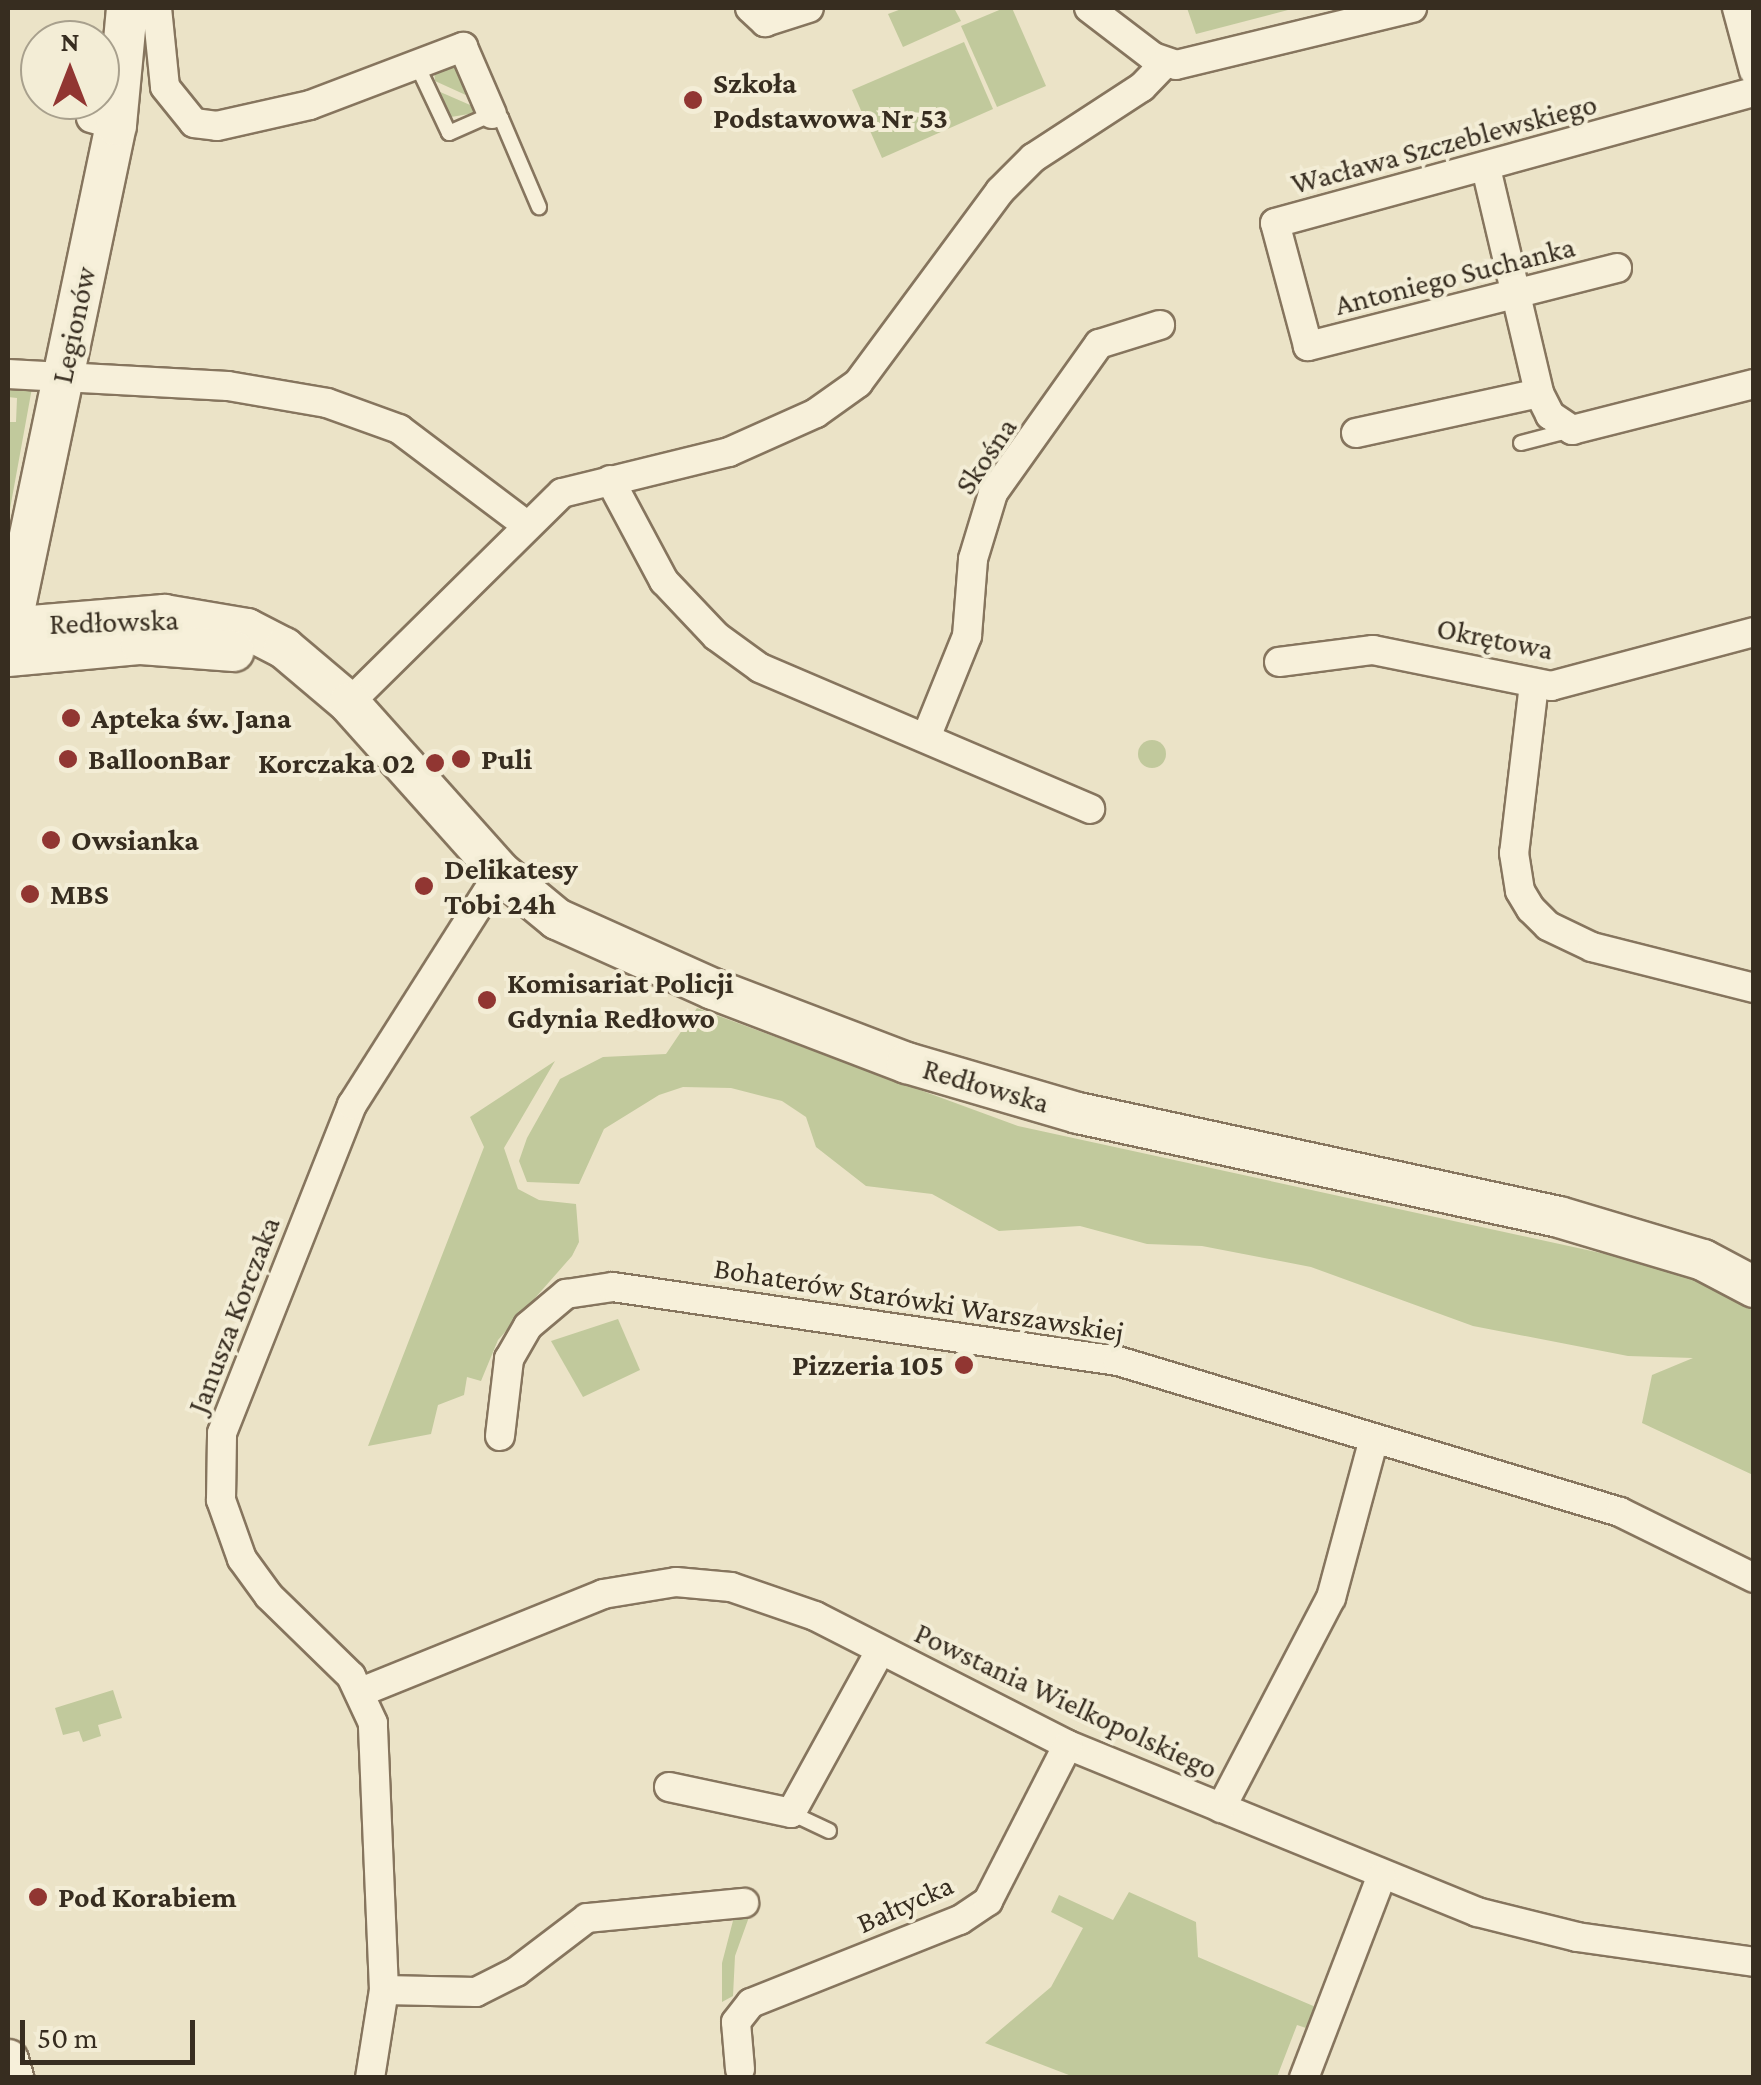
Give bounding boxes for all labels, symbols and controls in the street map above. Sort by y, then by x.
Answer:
north arrow [20,20,120,120]
text: N [60,26,80,57]
place label: Szkoła Podstawowa Nr 53 [713,65,948,136]
street label: Wacława Szczeblewskiego [1287,86,1601,202]
marker: Szkoła Podstawowa Nr 53 [682,89,704,111]
street label: Antoniego Suchanka [1331,229,1579,323]
street label: Legionów [44,263,104,387]
street label: Skośna [947,411,1025,501]
street label: Redłowska [49,602,179,642]
street label: Okrętowa [1434,610,1556,668]
place label: Apteka św. Jana [91,700,291,736]
marker: Apteka św. Jana [60,707,82,729]
place label: BalloonBar [88,741,230,777]
place label: Puli [481,741,532,777]
place label: Korczaka 02 [258,745,415,781]
marker: BalloonBar [57,748,79,770]
marker: Puli [450,748,472,770]
marker: Korczaka 02 [424,752,446,774]
place label: Owsianka [71,822,199,858]
marker: Owsianka [40,829,62,851]
place label: Delikatesy Tobi 24h [444,851,578,922]
marker: Delikatesy Tobi 24h [413,875,435,897]
place label: MBS [50,876,109,912]
marker: MBS [19,883,41,905]
place label: Komisariat Policji Gdynia Redłowo [507,965,734,1036]
marker: Komisariat Policji Gdynia Redłowo [476,989,498,1011]
street label: Redłowska [919,1051,1053,1121]
street label: Janusza Korczaka [180,1212,288,1418]
street label: Bohaterów Starówki Warszawskiej [712,1250,1126,1350]
place label: Pizzeria 105 [792,1347,944,1383]
marker: Pizzeria 105 [953,1354,975,1376]
street label: Powstania Wielkopolskiego [909,1615,1223,1787]
street label: Bałtycka [851,1867,959,1941]
place label: Pod Korabiem [58,1879,237,1915]
marker: Pod Korabiem [27,1886,49,1908]
scale bar [25,2000,200,2062]
text: 50 m [37,2021,98,2054]

